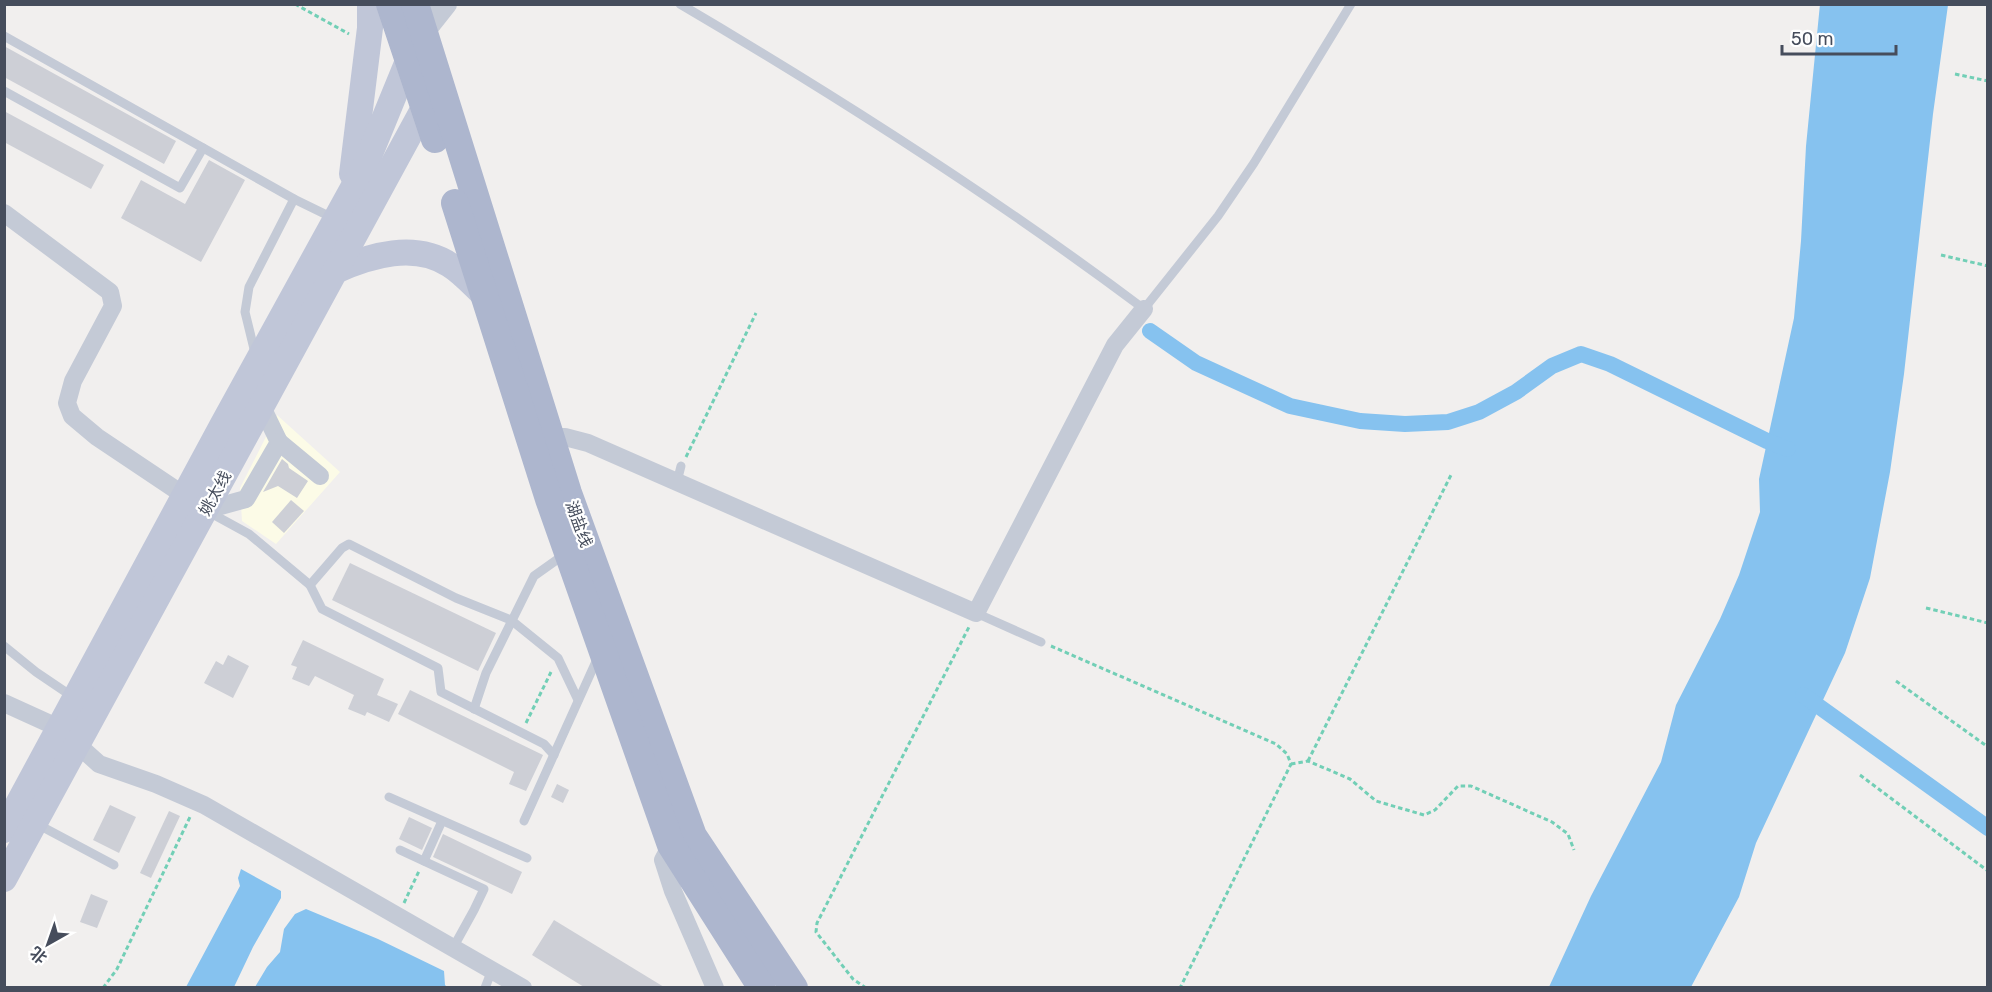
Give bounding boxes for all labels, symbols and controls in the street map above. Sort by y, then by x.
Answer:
scale bar [1782,18,1896,56]
text: 50 m [1791,28,1834,50]
street label: 姚太线 [195,467,235,519]
street label: 湖盐线 [562,498,596,550]
north arrow [18,914,78,974]
text: 北 [26,943,51,968]

